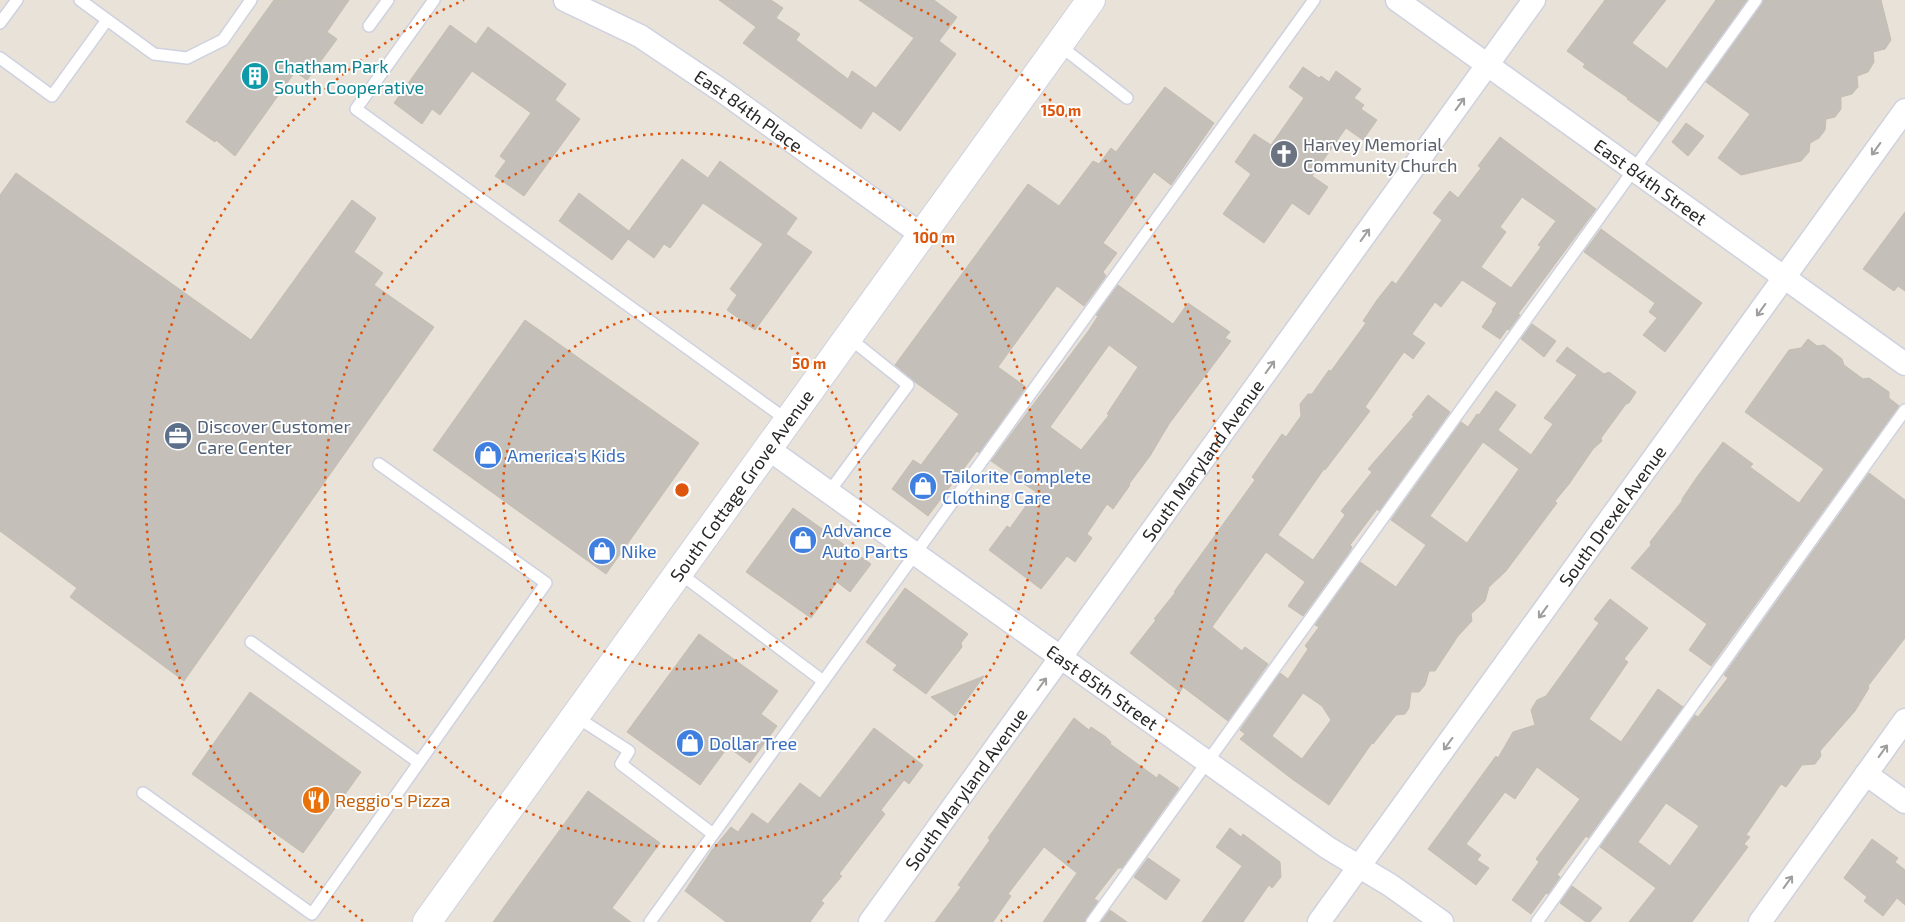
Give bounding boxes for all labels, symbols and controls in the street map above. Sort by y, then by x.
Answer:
place label: Chatham Park South Cooperative [274,55,424,98]
building icon: Chatham Park South Cooperative [240,61,270,91]
street label: East 84th Place [690,65,807,156]
one-way arrow [1455,97,1465,111]
text: 150 m [1041,101,1081,119]
place label: Harvey Memorial Community Church [1303,133,1457,176]
street label: East 84th Street [1590,134,1711,230]
church icon: Harvey Memorial Community Church [1269,139,1299,169]
one-way arrow [1871,142,1882,155]
text: 100 m [913,228,955,246]
one-way arrow [1360,228,1370,242]
one-way arrow [1756,302,1766,316]
text: 50 m [792,354,826,372]
one-way arrow [1265,360,1275,374]
street label: South Maryland Avenue [1137,375,1268,546]
street label: South Cottage Grove Avenue [665,385,818,586]
place label: Discover Customer Care Center [197,415,351,458]
office icon: Discover Customer Care Center [163,421,193,451]
shop icon: America's Kids [473,440,503,470]
street label: South Drexel Avenue [1554,441,1670,590]
place label: America's Kids [507,444,625,466]
place label: Tailorite Complete Clothing Care [942,465,1091,508]
shop icon: Tailorite Complete Clothing Care [908,471,938,501]
centre of rings [673,481,691,499]
place label: Advance Auto Parts [822,519,908,562]
shop icon: Advance Auto Parts [788,525,818,555]
shop icon: Nike [587,536,617,566]
place label: Nike [621,540,657,562]
one-way arrow [1538,605,1548,619]
street label: East 85th Street [1042,640,1163,735]
one-way arrow [1037,677,1047,691]
street label: South Maryland Avenue [900,704,1032,874]
shop icon: Dollar Tree [675,728,705,758]
place label: Dollar Tree [709,732,797,754]
one-way arrow [1443,736,1453,750]
one-way arrow [1878,744,1888,758]
restaurant icon: Reggio's Pizza [301,785,331,815]
place label: Reggio's Pizza [335,789,450,811]
one-way arrow [1783,876,1793,890]

